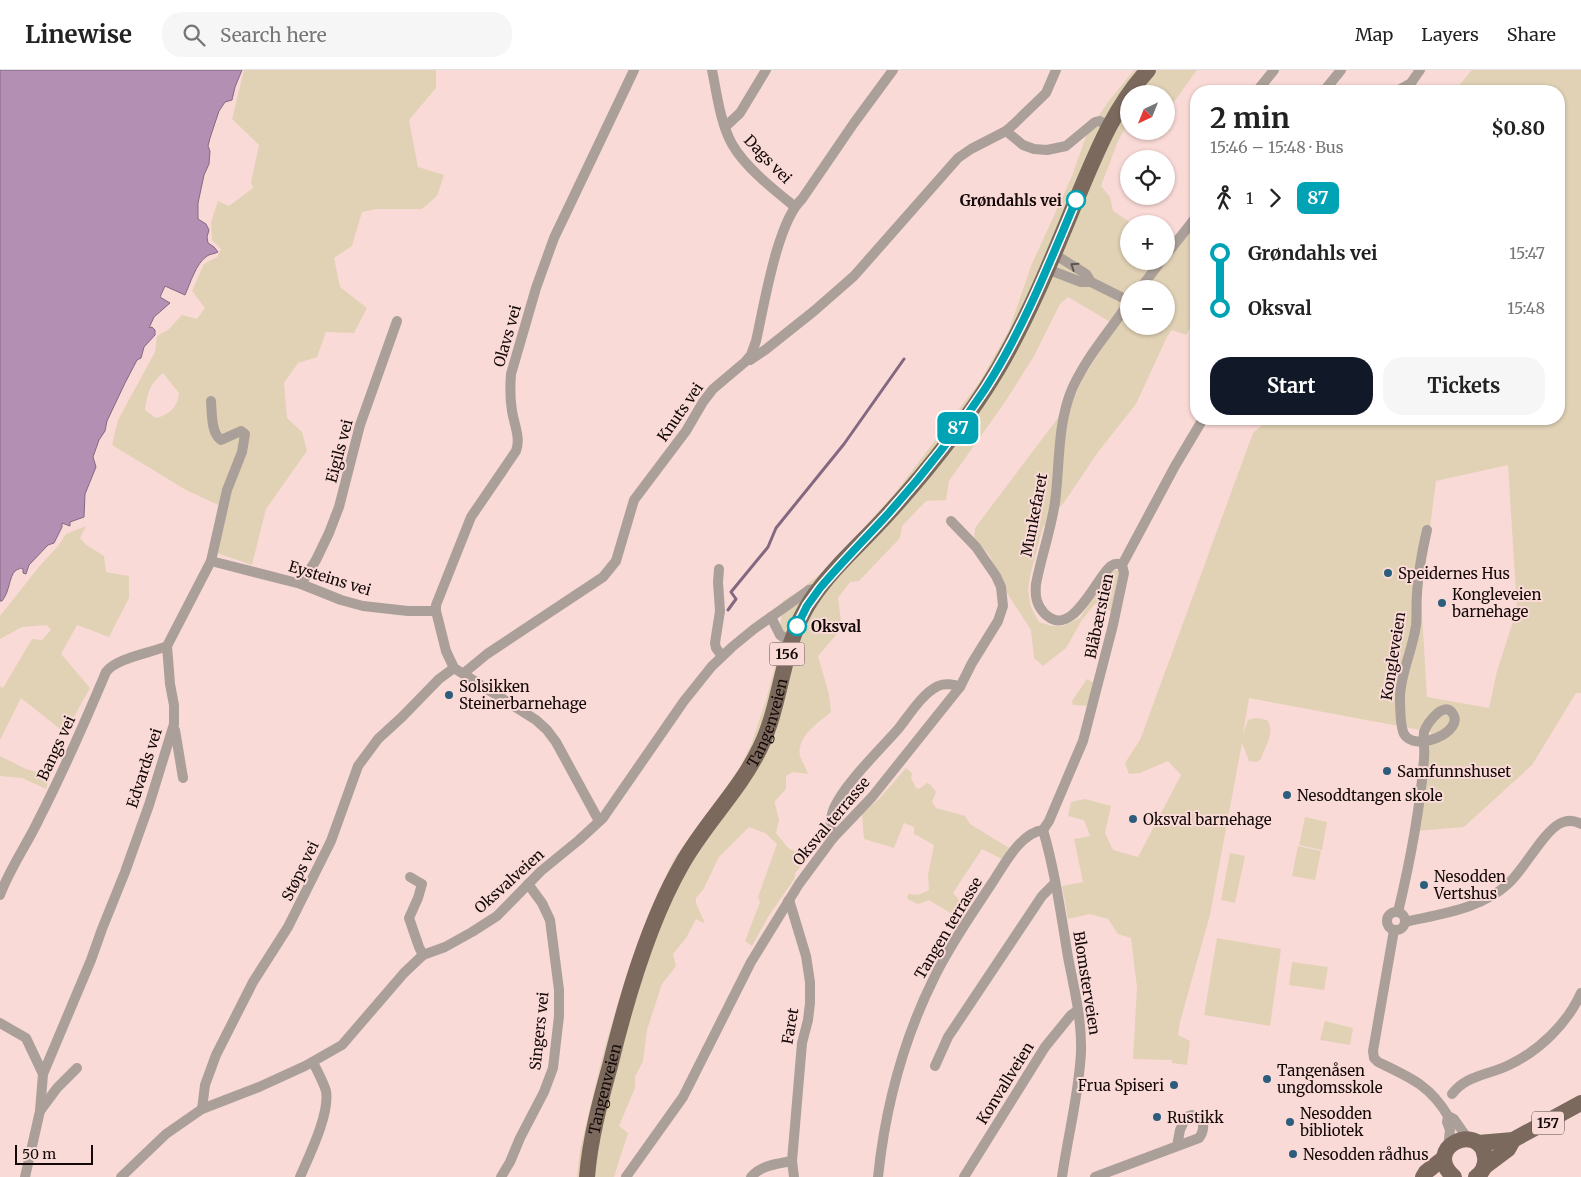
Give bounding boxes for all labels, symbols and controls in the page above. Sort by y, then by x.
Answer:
search box [162,12,512,57]
text: Linewise [25,19,132,50]
icon: search [180,21,208,49]
text: Search here [220,23,327,47]
text: Map [1355,23,1393,46]
text: Layers [1421,23,1479,46]
text: Share [1507,23,1556,46]
north arrow [1120,85,1175,140]
map controls [1120,85,1175,335]
text: 2 min [1210,100,1290,136]
text: $0.80 [1491,116,1545,140]
street label: Dags vei [740,131,796,187]
text: 15:46 – 15:48 · Bus [1210,137,1344,157]
button: locate [1120,150,1175,205]
icon: walk [1210,184,1238,212]
icon: forward [1261,184,1289,212]
text: 87 [1307,186,1329,209]
text: 1 [1246,188,1253,208]
marker: Grøndahls vei [1066,190,1086,210]
place label: Grøndahls vei [960,191,1062,210]
button: + [1120,215,1175,270]
text: Grøndahls vei [1248,241,1378,265]
text: 15:47 [1509,243,1545,263]
one-way arrow [1070,263,1080,272]
button: − [1120,280,1175,335]
text: Oksval [1248,296,1312,320]
text: 15:48 [1507,298,1545,318]
street label: Olavs vei [489,303,525,369]
button: Start [1210,357,1373,415]
button: Tickets [1383,357,1545,415]
street label: Knuts vei [653,379,707,445]
line badge: 87 [936,412,980,444]
text: 87 [947,416,969,439]
street label: Eigils vei [321,417,357,485]
street label: Munkefaret [1017,472,1051,558]
street label: Eysteins vei [286,556,374,600]
place label: Speidernes Hus [1398,564,1510,583]
marker: Speidernes Hus [1382,567,1394,579]
street label: Blåbærstien [1081,572,1117,660]
place label: Kongleveien barnehage [1451,585,1541,621]
marker: Kongleveien barnehage [1436,597,1448,609]
street label: Kongleveien [1377,610,1409,702]
marker: Oksval [787,616,807,636]
place label: Oksval [811,617,861,636]
road number: 156 [770,642,804,666]
street label: Tangenveien [742,676,791,771]
place label: Solsikken Steinerbarnehage [459,677,587,713]
marker: Solsikken Steinerbarnehage [443,689,455,701]
street label: Bangs vei [33,712,79,783]
street label: Edvards vei [122,726,166,810]
place label: Samfunnshuset [1397,762,1511,781]
marker: Samfunnshuset [1381,765,1393,777]
street label: Oksval terrasse [788,773,874,869]
place label: Nesoddtangen skole [1297,786,1443,805]
marker: Nesoddtangen skole [1281,789,1293,801]
place label: Oksval barnehage [1143,810,1272,829]
marker: Oksval barnehage [1127,813,1139,825]
street label: Støps vei [277,838,323,904]
street label: Oksvalveien [470,845,548,917]
place label: Nesodden Vertshus [1433,867,1506,903]
street label: Tangen terrasse [910,873,986,982]
marker: Nesodden Vertshus [1418,879,1430,891]
street label: Blomsterveien [1069,930,1105,1036]
street label: Singers vei [525,991,553,1071]
street label: Faret [777,1006,803,1046]
street label: Konvallveien [972,1038,1038,1128]
street label: Tangenveien [584,1041,625,1136]
place label: Tangenåsen ungdomsskole [1277,1061,1383,1097]
marker: Tangenåsen ungdomsskole [1261,1073,1273,1085]
place label: Frua Spiseri [1078,1076,1164,1095]
marker: Frua Spiseri [1168,1079,1180,1091]
place label: Nesodden bibliotek [1299,1104,1372,1140]
place label: Rustikk [1167,1108,1224,1127]
marker: Rustikk [1151,1111,1163,1123]
road number: 157 [1532,1112,1564,1134]
marker: Nesodden bibliotek [1284,1116,1296,1128]
scale bar [15,1142,92,1165]
text: 50 m [22,1145,56,1163]
place label: Nesodden rådhus [1303,1145,1429,1164]
marker: Nesodden rådhus [1287,1148,1299,1160]

